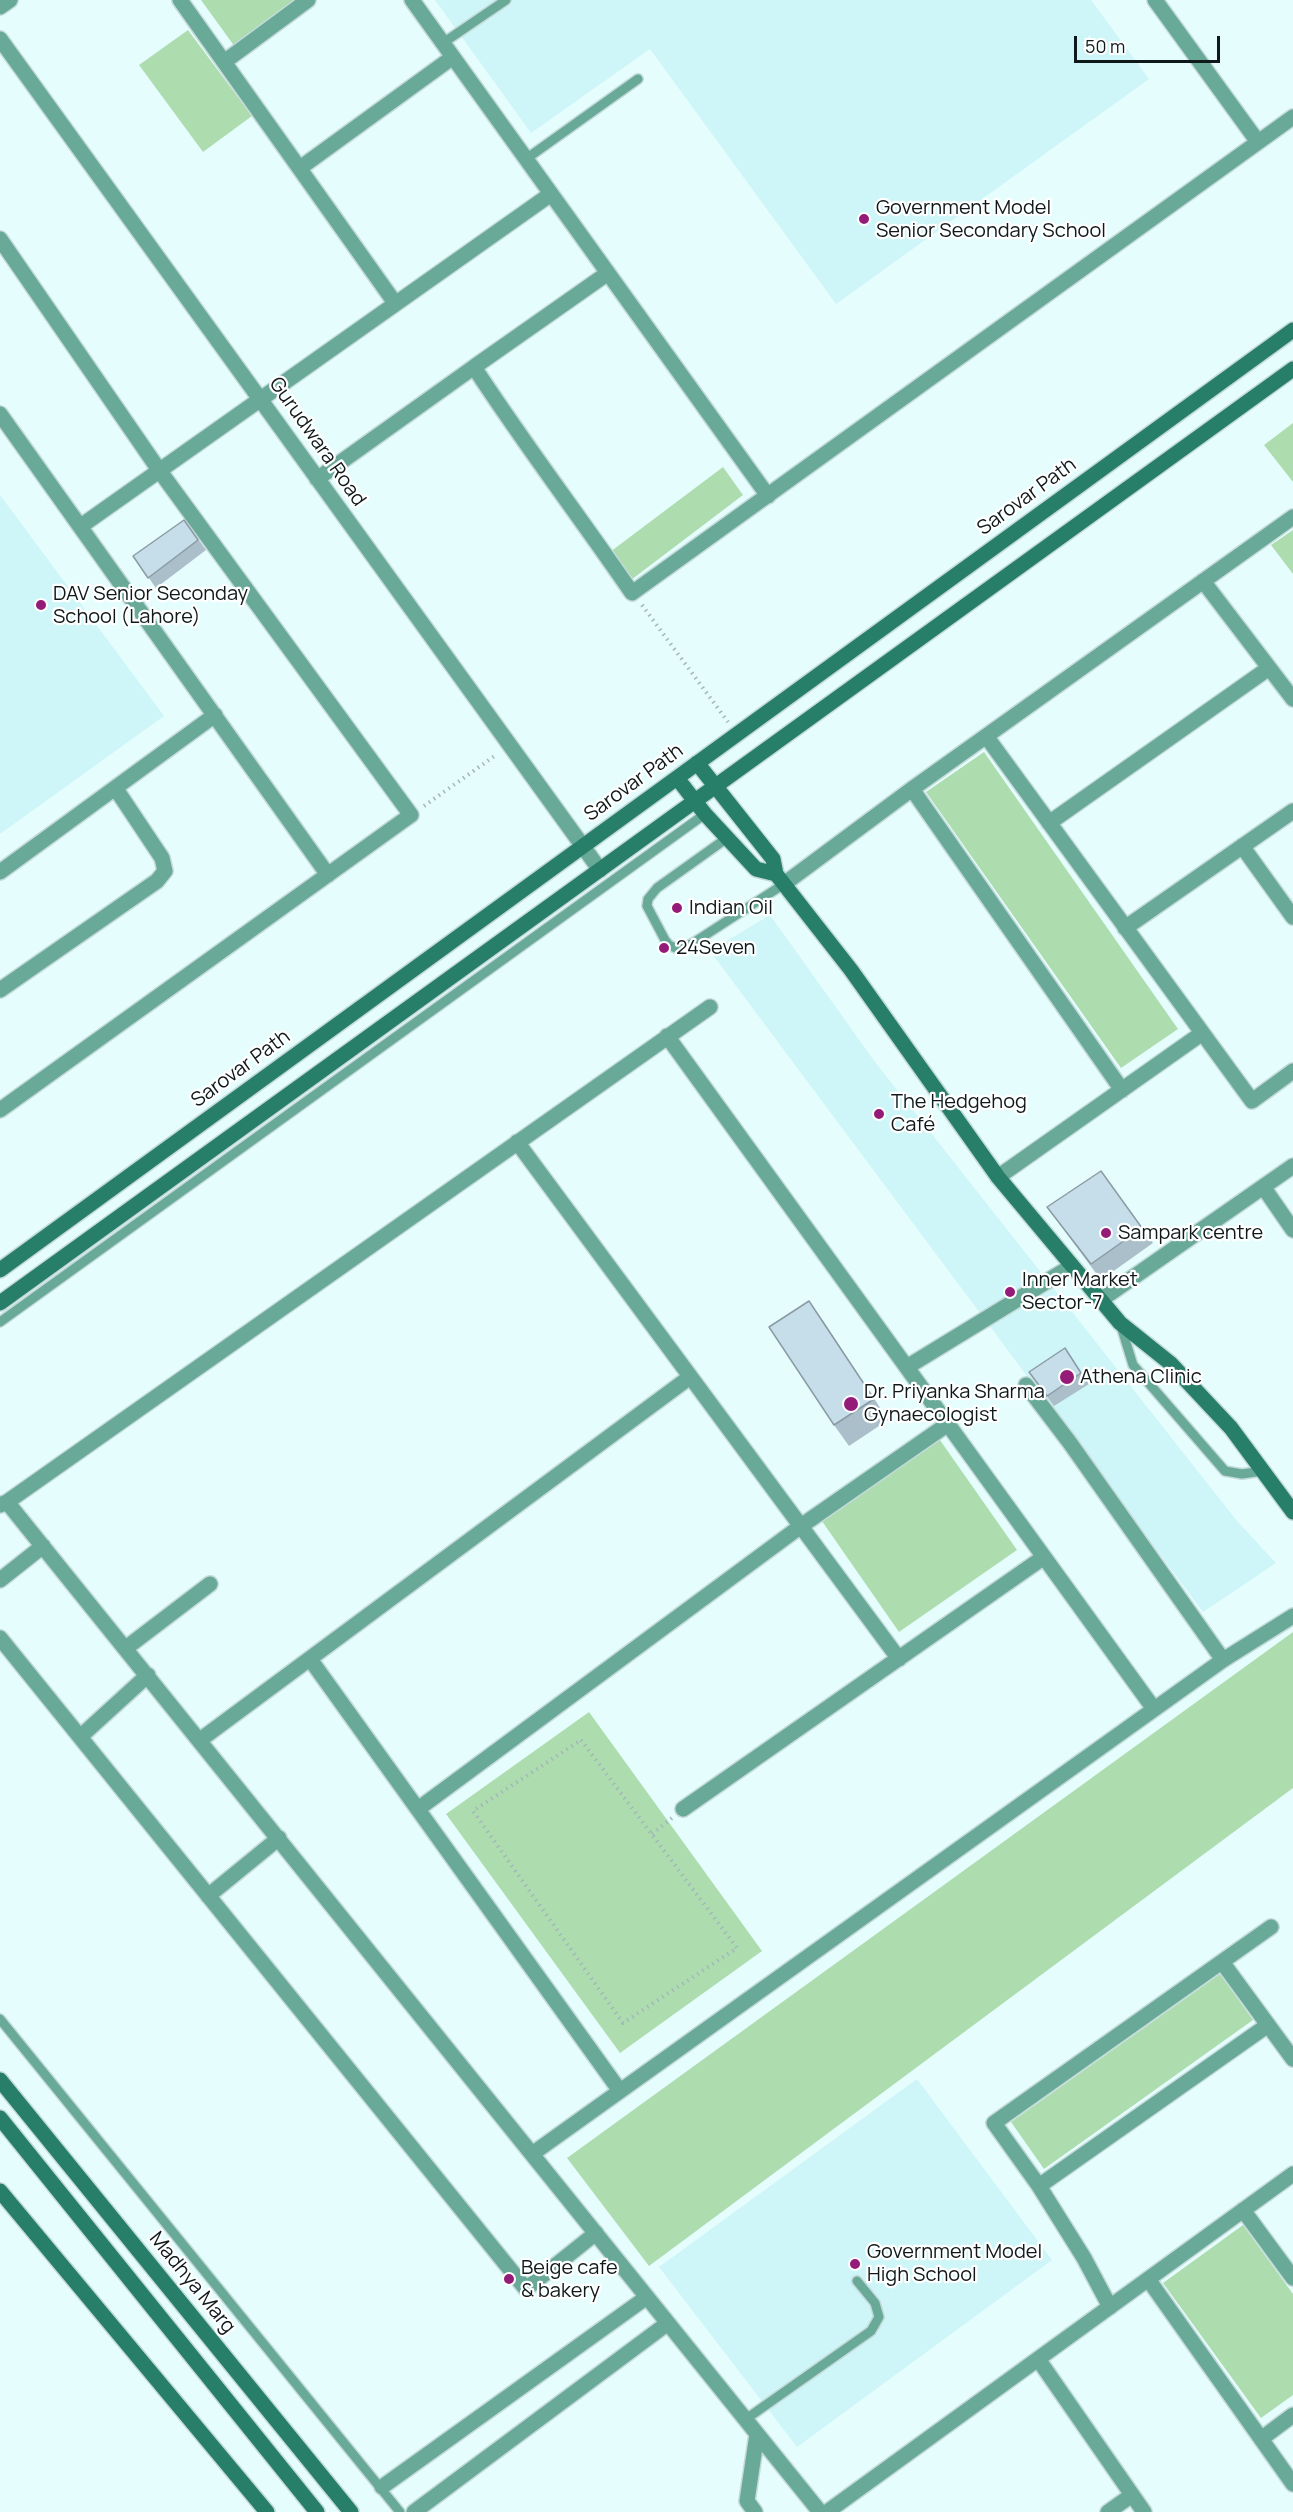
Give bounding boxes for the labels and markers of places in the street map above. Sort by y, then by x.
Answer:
place label: Government Model Senior Secondary School [876,196,1106,243]
marker: Government Model Senior Secondary School [857,212,871,226]
place label: DAV Senior Seconday School (Lahore) [53,582,248,629]
marker: DAV Senior Seconday School (Lahore) [34,598,48,612]
place label: Indian Oil [689,896,773,920]
marker: Indian Oil [670,901,684,915]
place label: 24Seven [676,936,755,960]
marker: 24Seven [657,941,671,955]
place label: The Hedgehog Café [891,1090,1027,1137]
marker: The Hedgehog Café [872,1107,886,1121]
place label: Sampark centre [1118,1221,1263,1245]
marker: Sampark centre [1099,1226,1113,1240]
place label: Inner Market Sector-7 [1022,1268,1138,1315]
marker: Inner Market Sector-7 [1003,1285,1017,1299]
place label: Athena Clinic [1080,1365,1202,1389]
marker: Athena Clinic [1058,1368,1076,1386]
place label: Dr. Priyanka Sharma Gynaecologist [864,1380,1045,1427]
marker: Dr. Priyanka Sharma Gynaecologist [842,1395,860,1413]
place label: Government Model High School [867,2240,1042,2287]
place label: Beige cafe & bakery [521,2256,618,2303]
marker: Government Model High School [848,2257,862,2271]
marker: Beige cafe & bakery [502,2272,516,2286]

